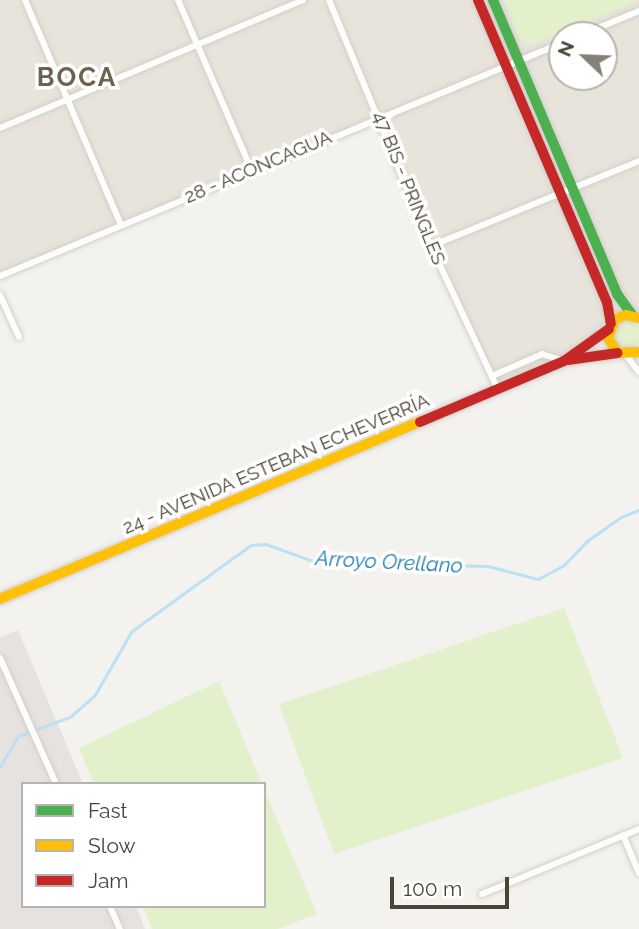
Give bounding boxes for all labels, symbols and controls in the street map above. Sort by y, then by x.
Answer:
north arrow [548,21,618,91]
text: N [553,38,578,60]
district label: BOCA [37,62,117,94]
street label: 47 BIS - PRINGLES [368,108,450,268]
street label: 28 - ACONCAGUA [181,126,335,208]
street label: 24 - AVENIDA ESTEBAN ECHEVERRÍA [119,389,433,539]
water label: Arroyo Orellano [315,546,463,578]
legend [21,782,266,908]
text: Fast [88,798,128,823]
text: Slow [88,833,136,858]
scale bar [394,862,513,906]
text: Jam [88,868,129,893]
text: 100 m [403,876,462,901]

